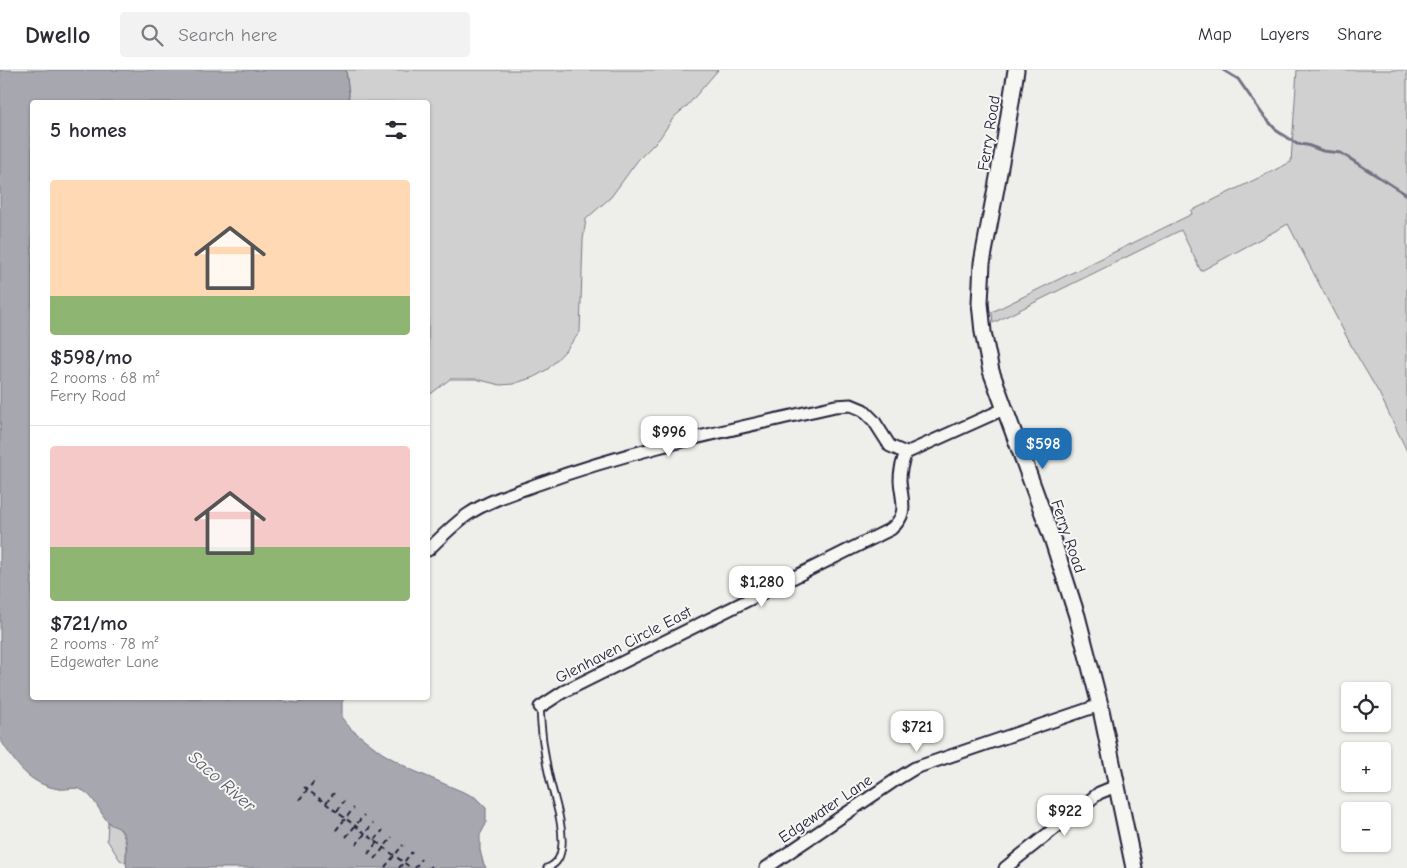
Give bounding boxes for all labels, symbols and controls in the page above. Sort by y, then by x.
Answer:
search box [120,12,470,57]
text: Dwello [25,21,90,49]
icon: search [138,21,166,49]
text: Search here [178,24,277,46]
text: Map [1198,24,1232,45]
text: Layers [1260,24,1309,45]
text: Share [1337,24,1382,45]
street label: Ferry Road [974,94,1004,172]
icon: filters [382,116,410,144]
text: 5 homes [50,118,127,142]
icon: home [185,213,275,303]
text: $598/mo [50,345,132,369]
text: 2 rooms · 68 m² [50,369,160,387]
text: Ferry Road [50,387,126,405]
pin: $996 [639,416,699,458]
text: $996 [652,423,686,441]
pin: $598 [1013,428,1073,470]
text: $598 [1026,435,1060,453]
icon: home [185,478,275,568]
street label: Ferry Road [1047,497,1089,575]
pin: $1,280 [721,566,803,608]
text: $1,280 [740,573,784,591]
street label: Glenhaven Circle East [552,603,695,687]
text: $721/mo [50,611,128,635]
text: 2 rooms · 78 m² [50,635,158,653]
text: Edgewater Lane [50,653,159,671]
map controls [1341,682,1391,852]
button: locate [1341,682,1391,732]
pin: $721 [887,710,947,753]
text: $721 [901,718,933,736]
button: + [1341,742,1391,792]
water label: Saco River [184,747,260,817]
street label: Edgewater Lane [775,771,876,847]
pin: $922 [1035,794,1095,837]
text: $922 [1048,802,1082,820]
button: − [1341,802,1391,852]

